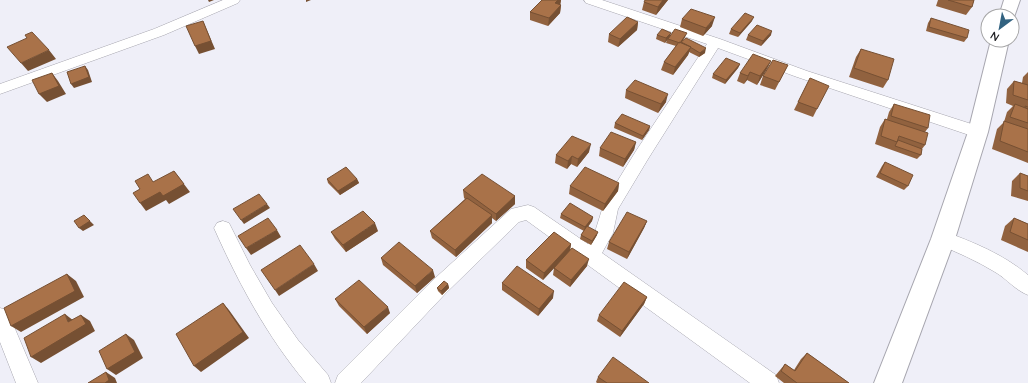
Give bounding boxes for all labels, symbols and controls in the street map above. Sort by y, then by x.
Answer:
north arrow [980,8,1020,48]
text: N [988,28,1002,45]

